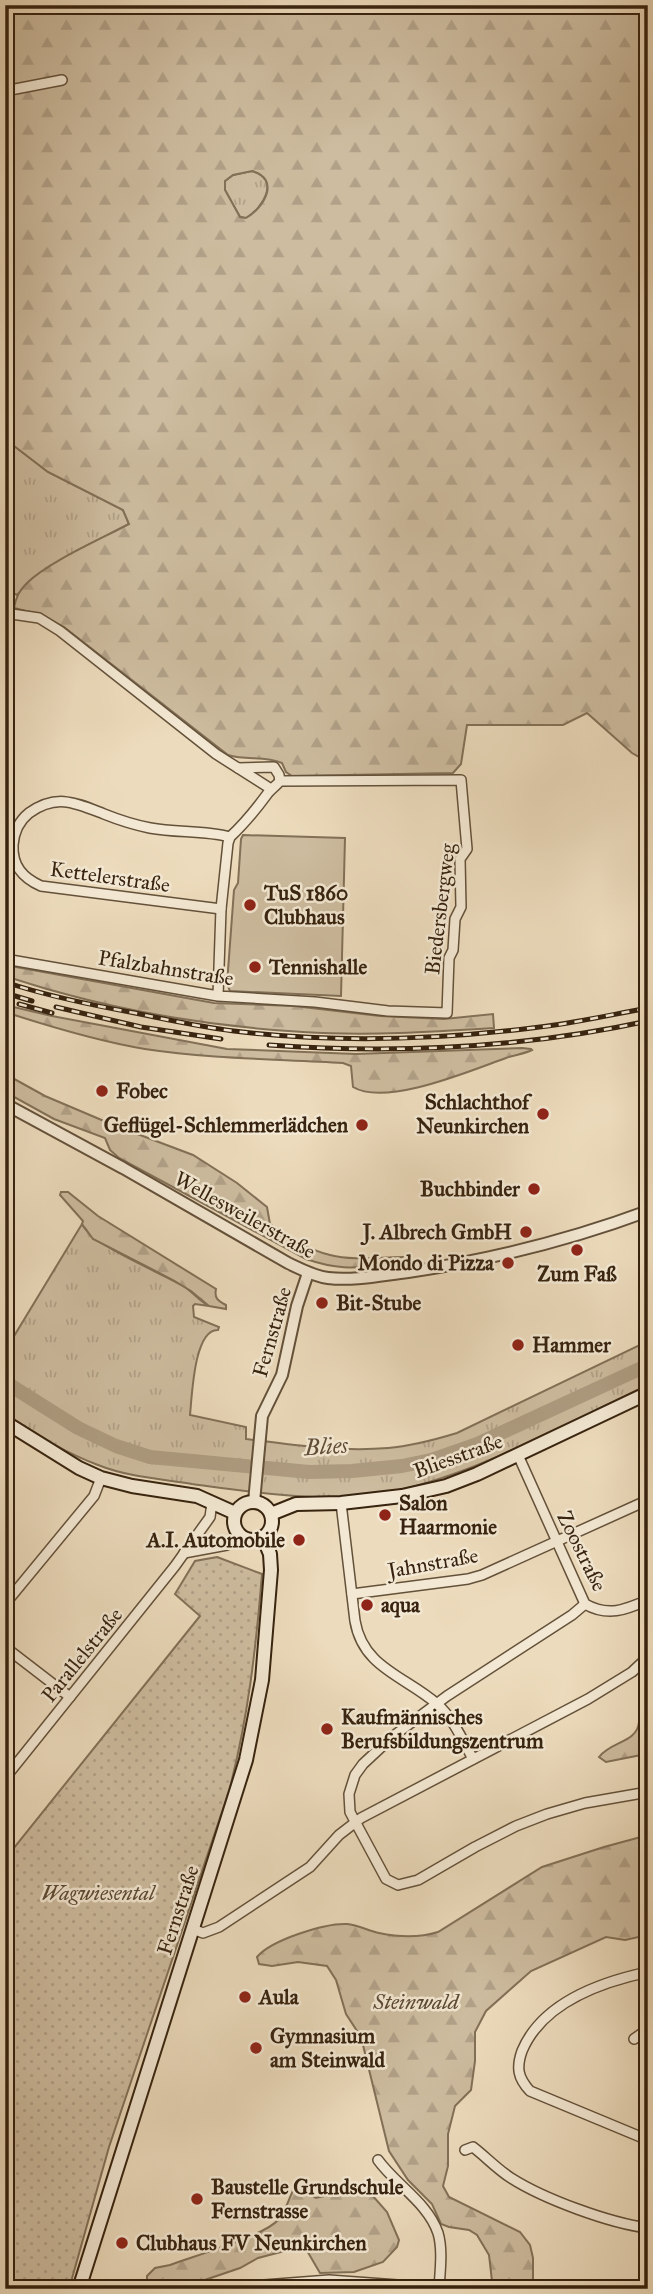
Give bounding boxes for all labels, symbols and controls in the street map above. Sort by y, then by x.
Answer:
street label: Biedersbergweg [419,842,461,976]
street label: Kettelerstraße [48,856,172,898]
place label: TuS 1860 Clubhaus [263,880,348,930]
marker: TuS 1860 Clubhaus [242,897,258,913]
street label: Pfalzbahnstraße [96,944,236,992]
place label: Tennishalle [268,954,367,980]
marker: Tennishalle [247,959,263,975]
place label: Fobec [116,1078,168,1104]
marker: Fobec [94,1083,110,1099]
place label: Schlachthof Neunkirchen [416,1089,533,1139]
marker: Schlachthof Neunkirchen [535,1106,551,1122]
place label: Geflügel-Schlemmerlädchen [104,1112,349,1138]
marker: Geflügel-Schlemmerlädchen [354,1117,370,1133]
street label: Wellesweilerstraße [170,1165,320,1265]
place label: Buchbinder [420,1176,521,1202]
marker: Buchbinder [526,1181,542,1197]
place label: J. Albrech GmbH [360,1219,512,1246]
marker: J. Albrech GmbH [518,1224,534,1240]
marker: Zum Faß [569,1242,585,1258]
place label: Mondo di Pizza [358,1250,495,1276]
marker: Mondo di Pizza [500,1255,516,1271]
place label: Zum Faß [537,1261,617,1287]
street label: Fernstraße [247,1284,297,1380]
place label: Bit-Stube [336,1290,421,1316]
marker: Bit-Stube [314,1295,330,1311]
place label: Hammer [532,1332,612,1358]
marker: Hammer [510,1337,526,1353]
street label: Bliesstraße [410,1428,506,1484]
water label: Blies [303,1431,349,1461]
place label: Salon Haarmonie [399,1490,497,1540]
marker: Salon Haarmonie [377,1507,393,1523]
street label: Zoostraße [551,1507,613,1596]
place label: A.I. Automobile [145,1527,285,1553]
marker: A.I. Automobile [291,1532,307,1548]
street label: Jahnstraße [384,1542,480,1584]
place label: aqua [381,1592,421,1618]
marker: aqua [359,1597,375,1613]
street label: Parallelstraße [36,1602,128,1708]
place label: Kaufmännisches Berufsbildungszentrum [341,1704,544,1754]
marker: Kaufmännisches Berufsbildungszentrum [319,1721,335,1737]
street label: Fernstraße [151,1862,205,1958]
park label: Wagwiesental [41,1880,157,1906]
place label: Aula [257,1984,300,2010]
marker: Aula [237,1989,253,2005]
park label: Steinwald [372,1989,461,2015]
place label: Gymnasium am Steinwald [270,2023,385,2073]
marker: Gymnasium am Steinwald [248,2040,264,2056]
place label: Baustelle Grundschule Fernstrasse [211,2174,404,2224]
marker: Baustelle Grundschule Fernstrasse [189,2191,205,2207]
place label: Clubhaus FV Neunkirchen [136,2230,367,2256]
marker: Clubhaus FV Neunkirchen [114,2235,130,2251]

